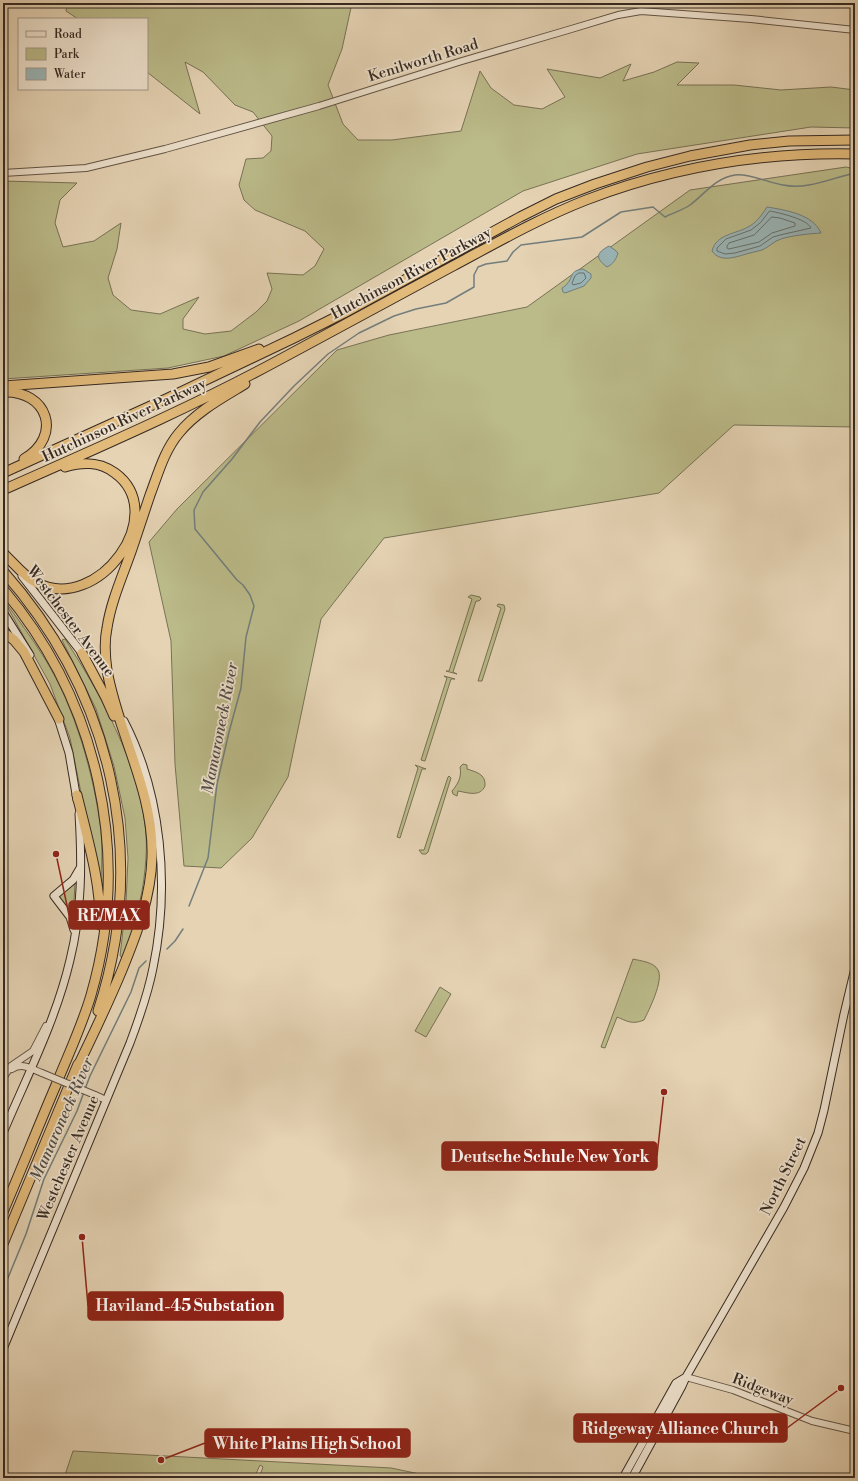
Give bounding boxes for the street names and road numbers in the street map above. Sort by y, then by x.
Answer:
street label: Kenilworth Road [366,35,481,86]
street label: Hutchinson River Parkway [328,223,495,324]
street label: Hutchinson River Parkway [39,374,210,467]
street label: Westchester Avenue [22,561,119,681]
street label: Westchester Avenue [33,1093,103,1225]
street label: North Street [756,1133,811,1218]
street label: Ridgeway [729,1369,797,1410]

